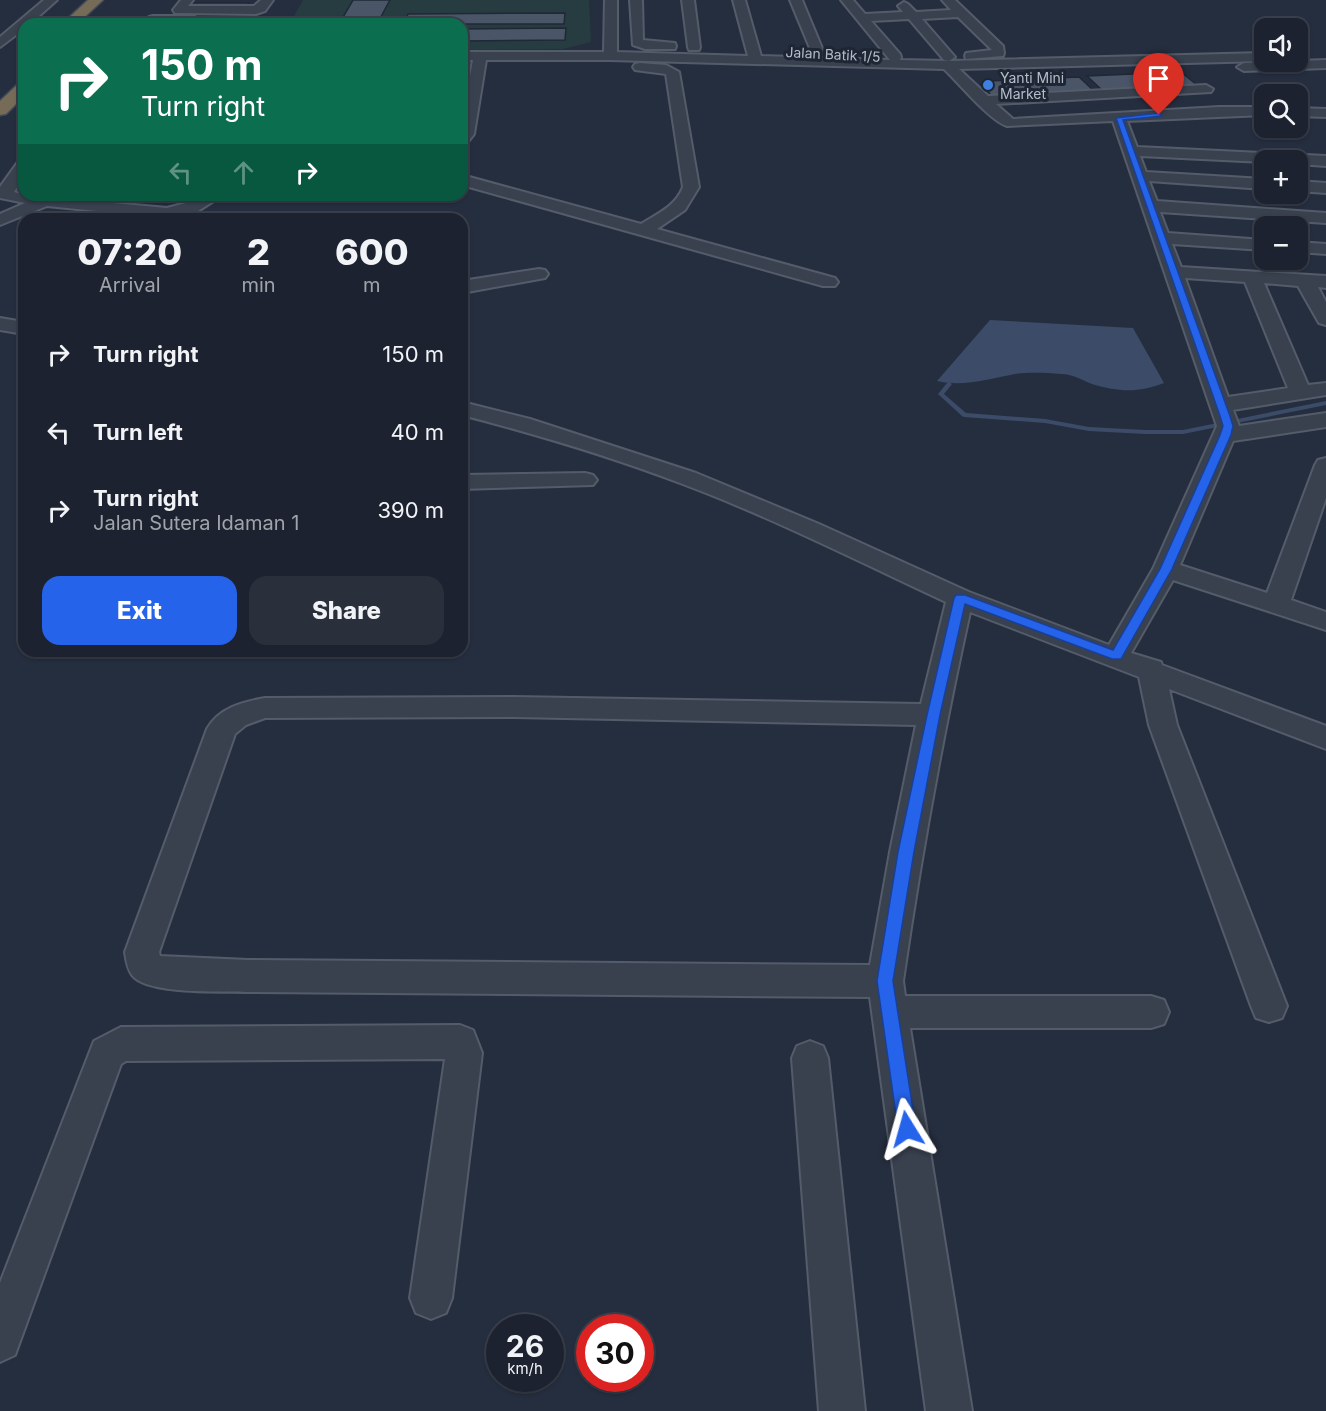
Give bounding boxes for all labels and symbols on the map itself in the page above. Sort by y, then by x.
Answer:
street label: Jalan Batik 1/5 [785,43,881,65]
pin [1133,53,1184,115]
place label: Yanti Mini Market [1000,69,1064,102]
marker: Yanti Mini Market [981,78,995,92]
position arrow [875,1097,939,1161]
speed limit sign: 30 [576,1314,654,1392]

